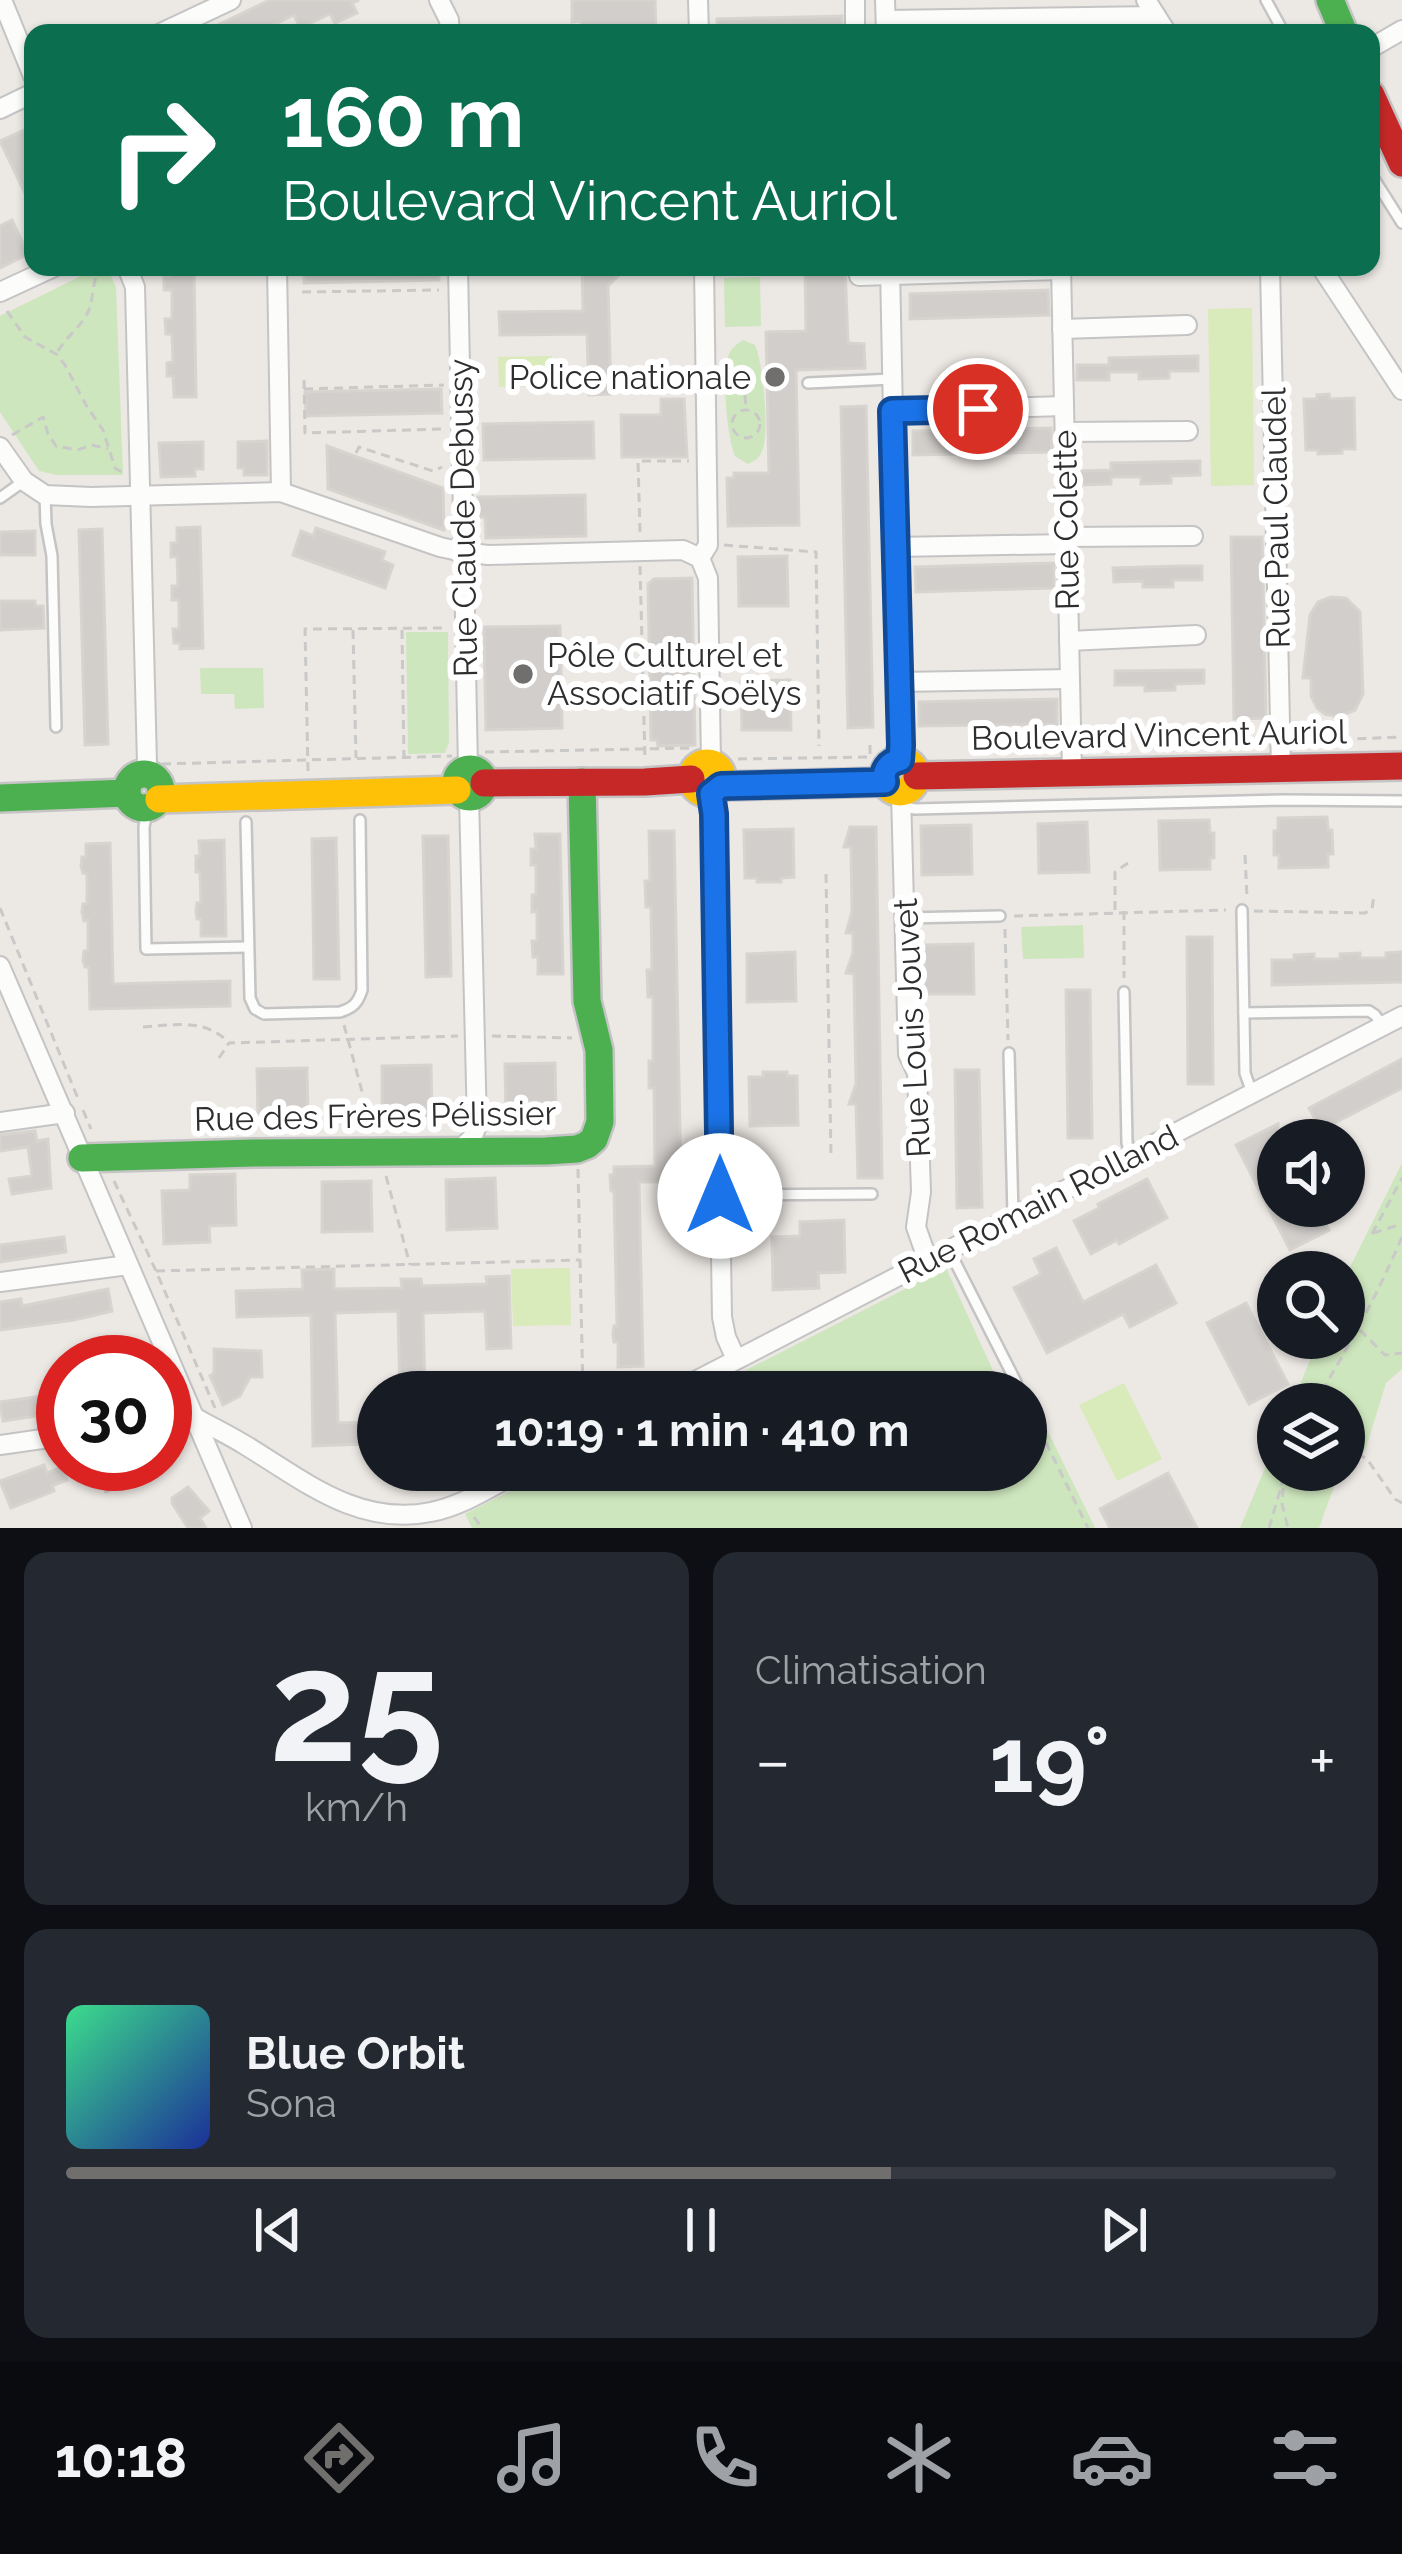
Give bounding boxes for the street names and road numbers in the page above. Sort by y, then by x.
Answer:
street label: Rue Claude Debussy [441,358,485,678]
street label: Rue Paul Claudel [1254,386,1298,649]
street label: Rue Colette [1045,430,1087,610]
street label: Boulevard Vincent Auriol [971,712,1348,758]
street label: Rue Louis Jouvet [886,897,938,1159]
street label: Rue des Frères Pélissier [194,1093,557,1139]
street label: Rue Romain Rolland [892,1117,1184,1291]

